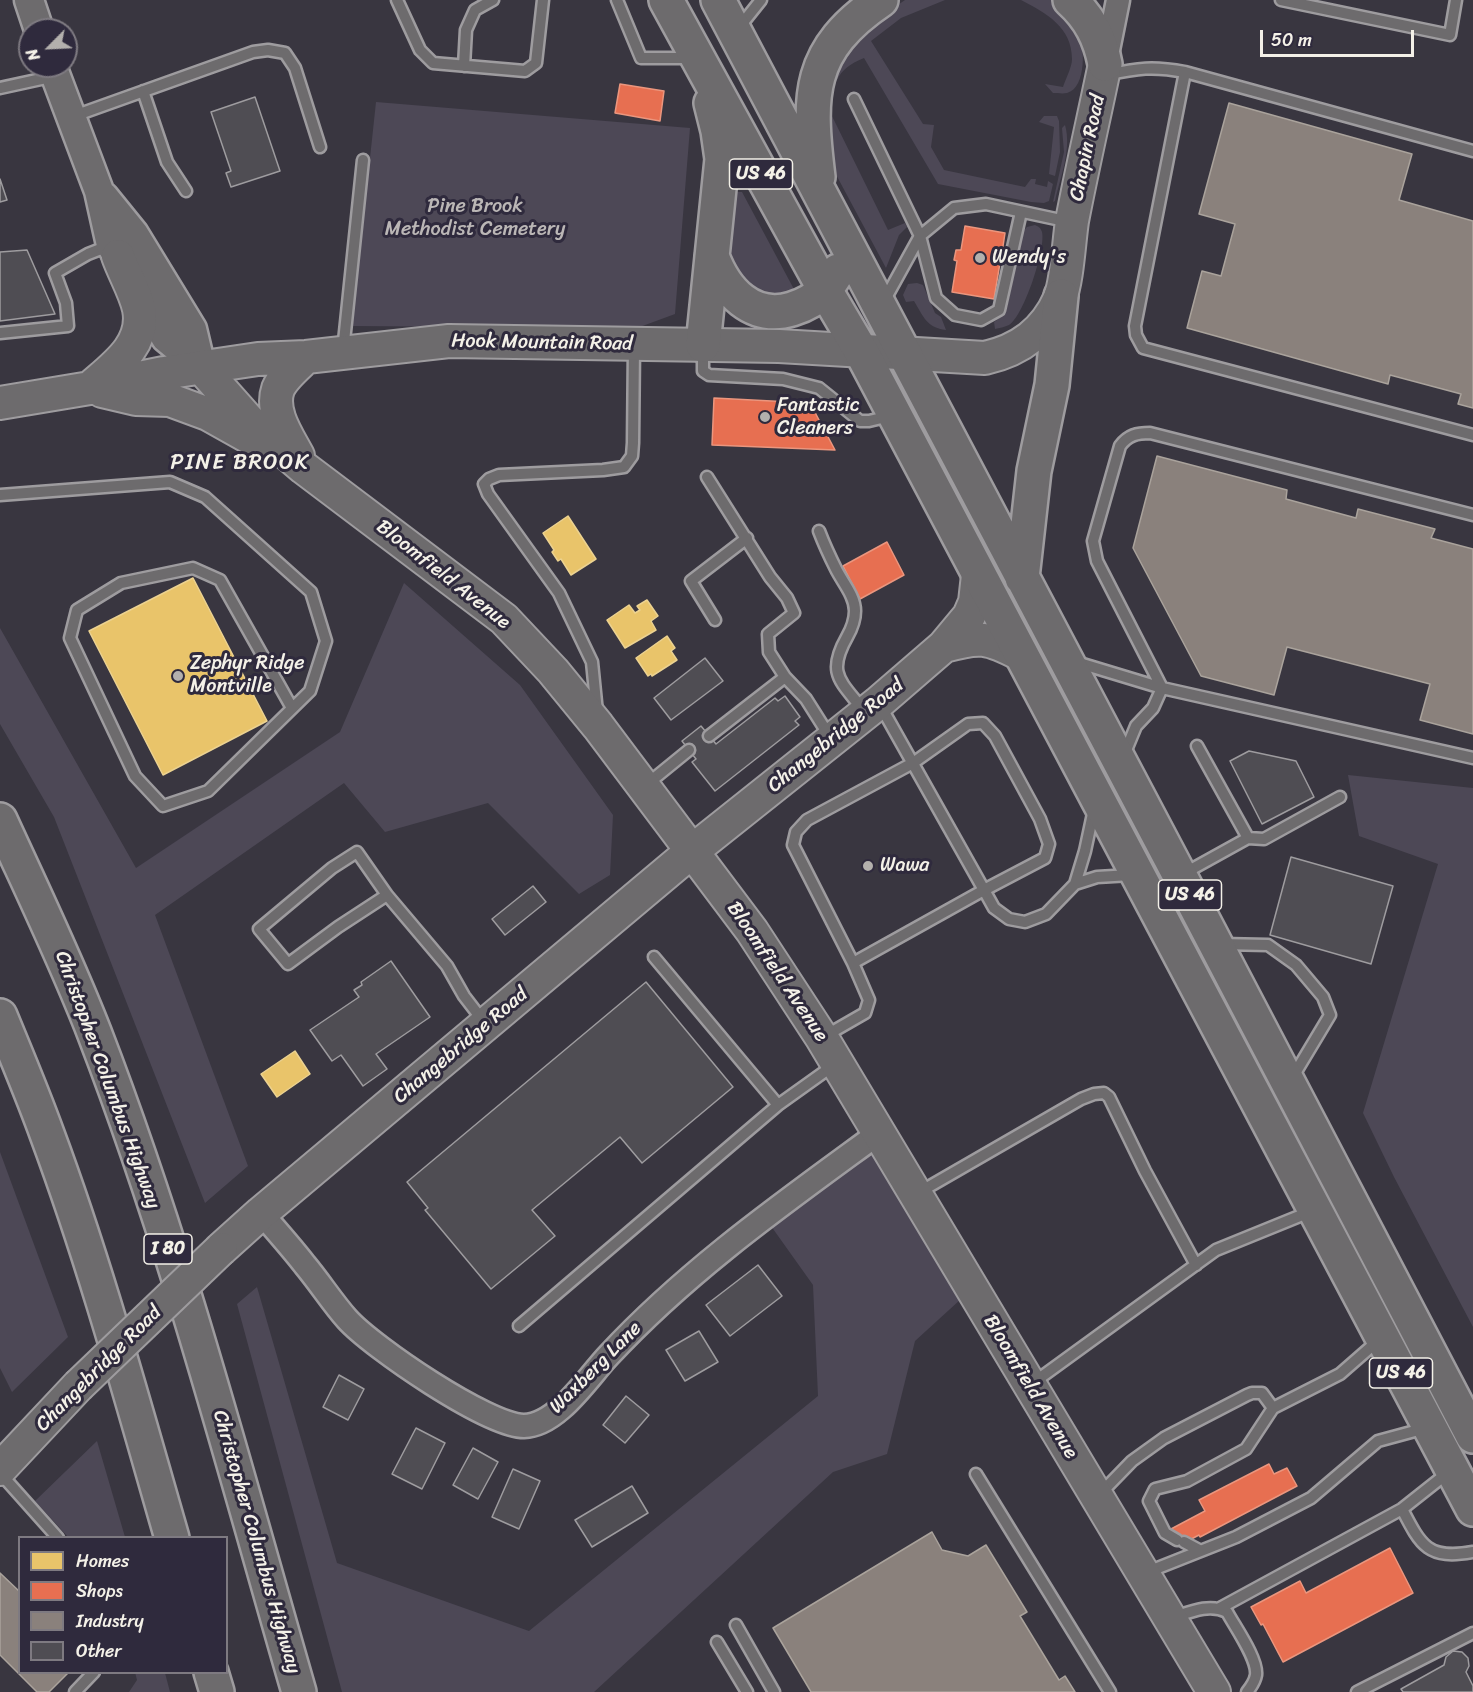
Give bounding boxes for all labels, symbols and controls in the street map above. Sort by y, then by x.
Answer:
north arrow [18,18,78,78]
scale bar [1263,18,1418,56]
text: 50 m [1271,24,1312,56]
text: N [17,44,48,66]
street label: Chapin Road [1065,93,1111,203]
road number: US 46 [730,159,792,189]
park label: Pine Brook Methodist Cemetery [385,195,565,242]
place label: Wendy's [992,246,1066,270]
marker: Wendy's [973,251,987,265]
street label: Hook Mountain Road [451,329,633,357]
place label: Fantastic Cleaners [777,394,860,441]
marker: Fantastic Cleaners [758,410,772,424]
district label: PINE BROOK [170,450,310,476]
street label: Bloomfield Avenue [371,515,515,635]
place label: Zephyr Ridge Montville [190,652,304,699]
marker: Zephyr Ridge Montville [171,669,185,683]
street label: Changebridge Road [763,674,909,798]
place label: Wawa [880,854,929,878]
marker: Wawa [861,859,875,873]
road number: US 46 [1158,880,1222,910]
street label: Bloomfield Avenue [721,897,833,1047]
street label: Christopher Columbus Highway [49,948,165,1212]
street label: Changebridge Road [389,983,533,1109]
road number: I 80 [144,1234,192,1264]
street label: Changebridge Road [31,1301,167,1437]
street label: Bloomfield Avenue [978,1311,1082,1463]
street label: Waxberg Lane [545,1317,647,1419]
road number: US 46 [1370,1358,1432,1388]
street label: Christopher Columbus Highway [207,1408,305,1676]
legend [18,1536,228,1674]
text: Homes [76,1545,129,1577]
text: Shops [76,1575,123,1607]
text: Industry [76,1605,144,1637]
text: Other [76,1635,122,1667]

